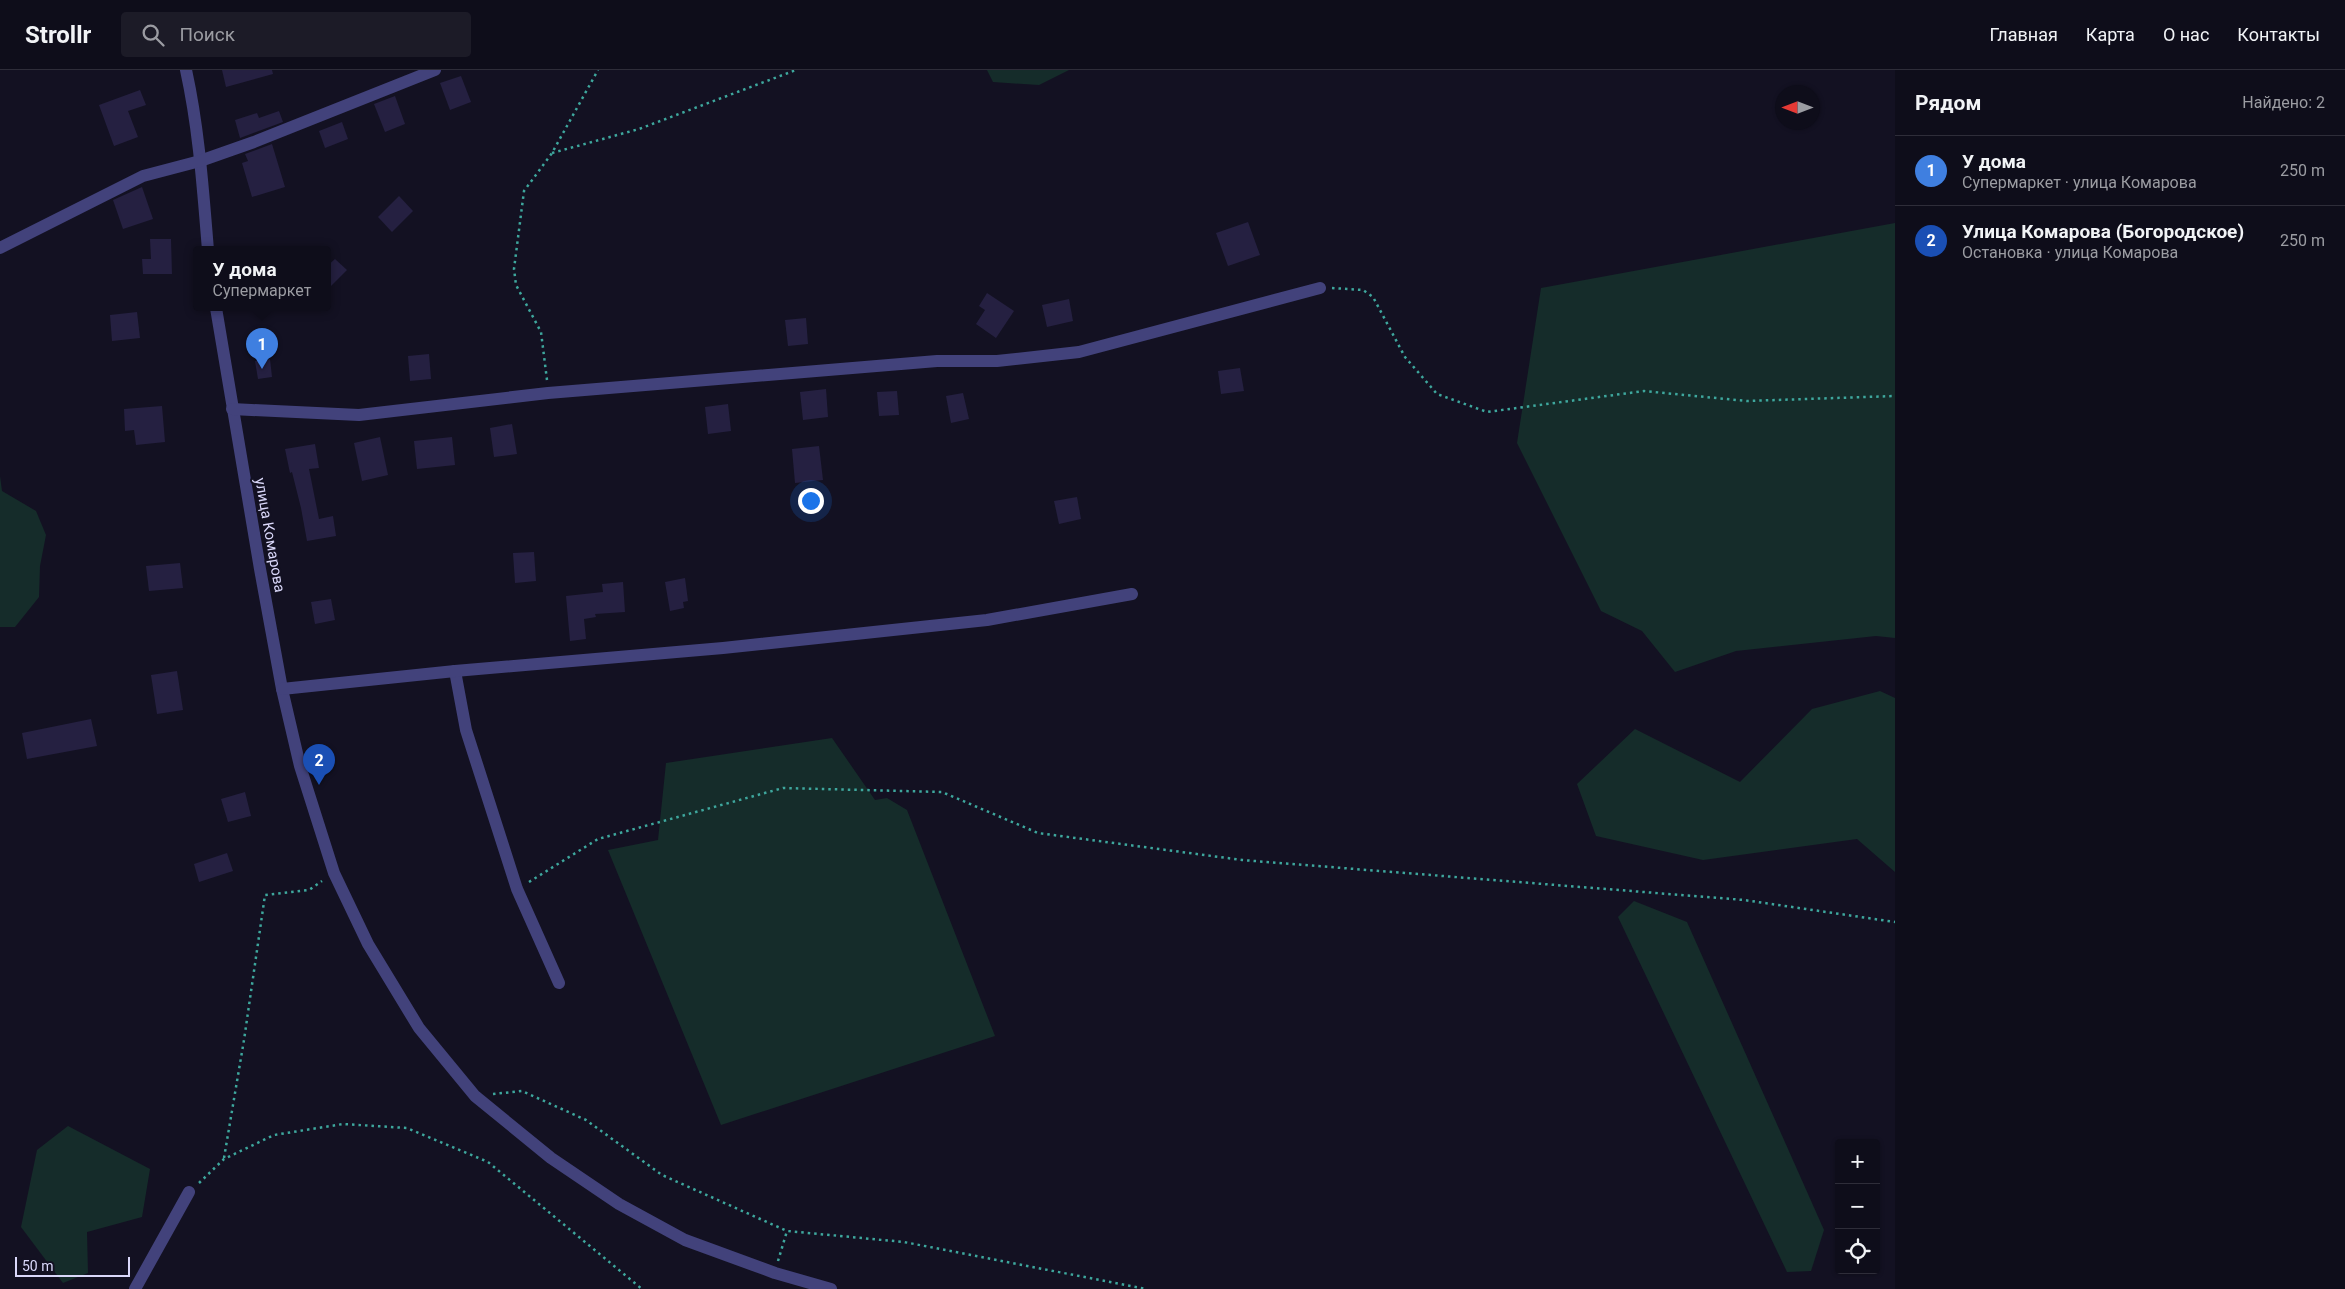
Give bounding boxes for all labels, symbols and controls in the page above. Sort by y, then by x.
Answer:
search box [121,12,471,57]
text: Strollr [25,21,91,49]
icon: search [139,21,167,49]
text: Поиск [179,23,235,46]
text: Главная [1989,24,2058,45]
text: Карта [2086,24,2135,45]
text: О нас [2163,24,2209,45]
text: Контакты [2237,24,2320,45]
north arrow [1775,85,1820,130]
text: Рядом [1915,91,1981,115]
text: Найдено: 2 [2242,93,2325,112]
text: У дома [1962,150,2026,173]
text: 1 [1926,161,1936,180]
text: 250 m [2280,161,2325,180]
text: Супермаркет · улица Комарова [1962,173,2197,192]
text: Улица Комарова (Богородское) [1962,220,2244,243]
text: 2 [1926,231,1936,250]
text: 250 m [2280,231,2325,250]
text: Остановка · улица Комарова [1962,243,2178,262]
popup [193,246,331,311]
text: У дома [213,258,277,281]
text: Супермаркет [213,281,311,300]
pin: 1 [246,328,278,369]
street label: улица Комарова [251,476,289,594]
your location [798,488,824,514]
pin: 2 [303,744,335,785]
map controls [1835,1139,1880,1274]
button: + [1835,1139,1880,1184]
button: − [1835,1184,1880,1229]
button: locate [1835,1229,1880,1274]
scale bar [15,1254,130,1277]
text: 50 m [22,1258,54,1274]

